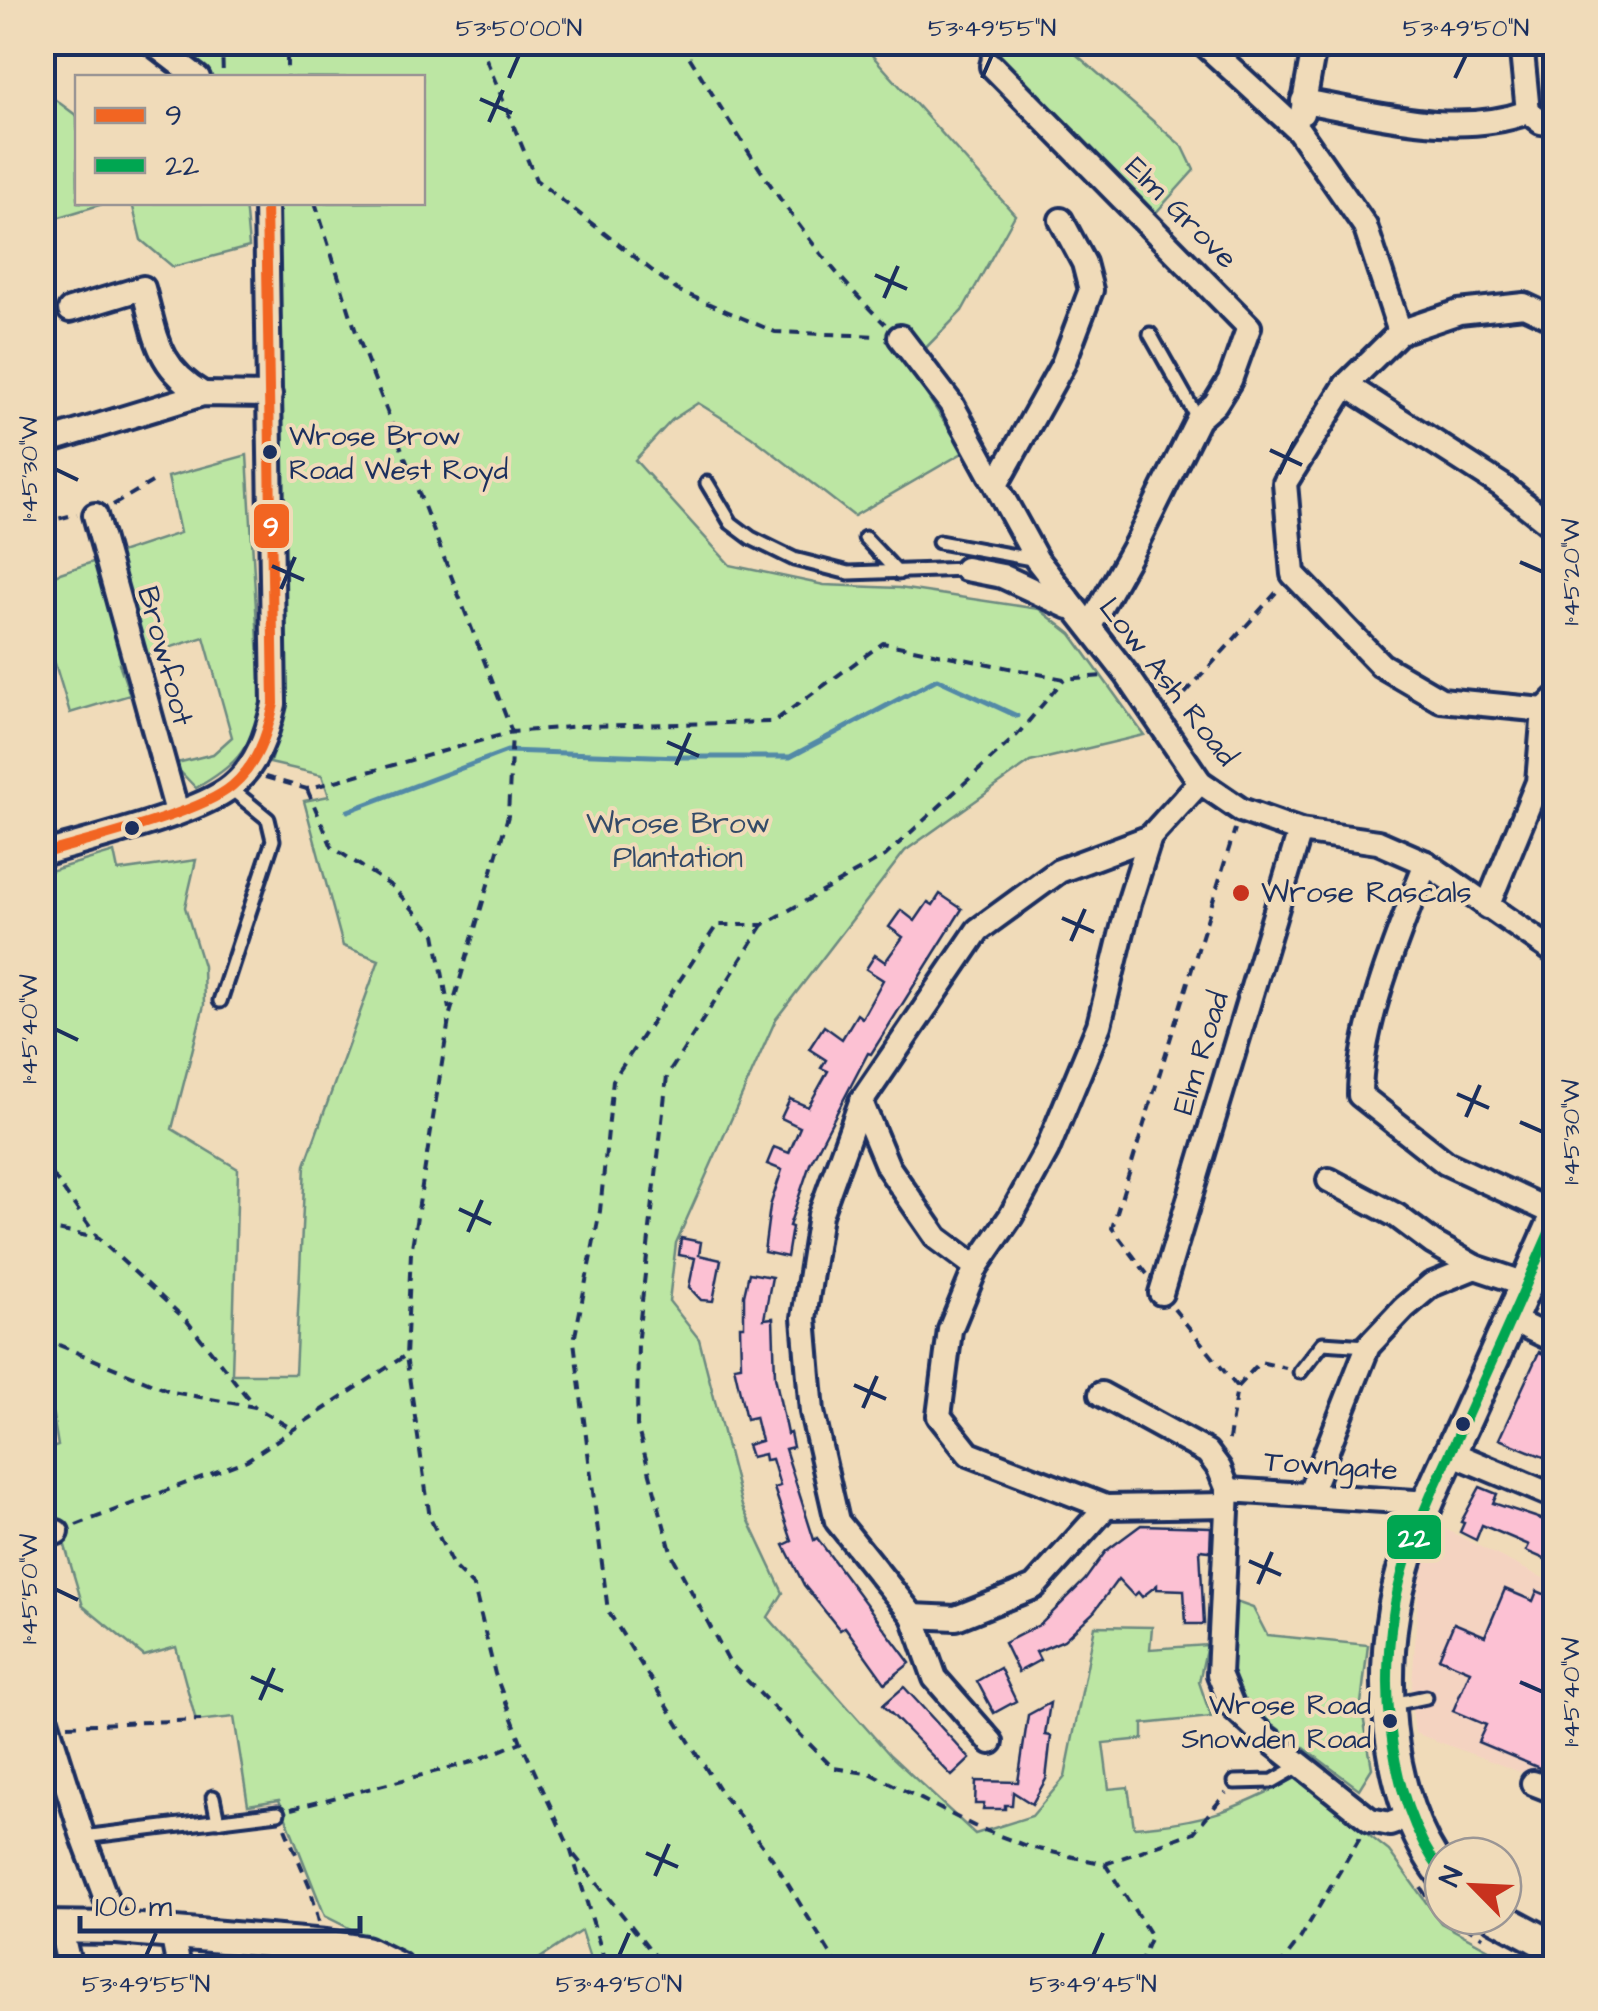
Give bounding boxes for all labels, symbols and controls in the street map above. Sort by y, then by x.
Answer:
text: 53°50'00"N [456,11,582,46]
text: 53°49'55"N [928,11,1056,46]
text: 53°49'50"N [1403,11,1529,46]
legend [75,75,425,205]
text: 9 [165,95,182,137]
text: 22 [165,145,199,187]
street label: Elm Grove [1115,147,1247,279]
text: 1°45'30"W [12,416,47,522]
place label: Wrose Brow Road West Royd [289,417,508,492]
marker: Wrose Brow Road West Royd [260,442,280,462]
line badge: 9 [252,502,291,550]
text: 9 [263,508,279,547]
text: 1°45'20"W [1554,518,1589,625]
street label: Browfoot [126,582,204,730]
street label: Low Ash Road [1089,589,1247,775]
park label: Wrose Brow Plantation [586,803,770,879]
unlabelled marker [122,818,142,838]
place label: Wrose Rascals [1261,872,1472,914]
marker: Wrose Rascals [1230,882,1252,904]
text: 1°45'40"W [12,974,47,1084]
street label: Elm Road [1162,986,1240,1120]
text: 1°45'30"W [1554,1079,1589,1185]
unlabelled marker [1453,1414,1473,1434]
street label: Towngate [1263,1440,1399,1493]
line badge: 22 [1385,1513,1443,1561]
text: 22 [1397,1519,1431,1558]
text: 1°45'50"W [12,1533,47,1644]
text: 1°45'40"W [1554,1637,1589,1747]
place label: Wrose Road Snowden Road [1182,1686,1371,1759]
marker: Wrose Road Snowden Road [1380,1711,1400,1731]
north arrow [1423,1836,1523,1936]
text: N [1430,1860,1473,1892]
scale bar [80,1871,360,1933]
text: 100 m [95,1886,173,1928]
text: 53°49'55"N [82,1967,210,2002]
text: 53°49'50"N [556,1967,682,2002]
text: 53°49'45"N [1029,1967,1157,2002]

